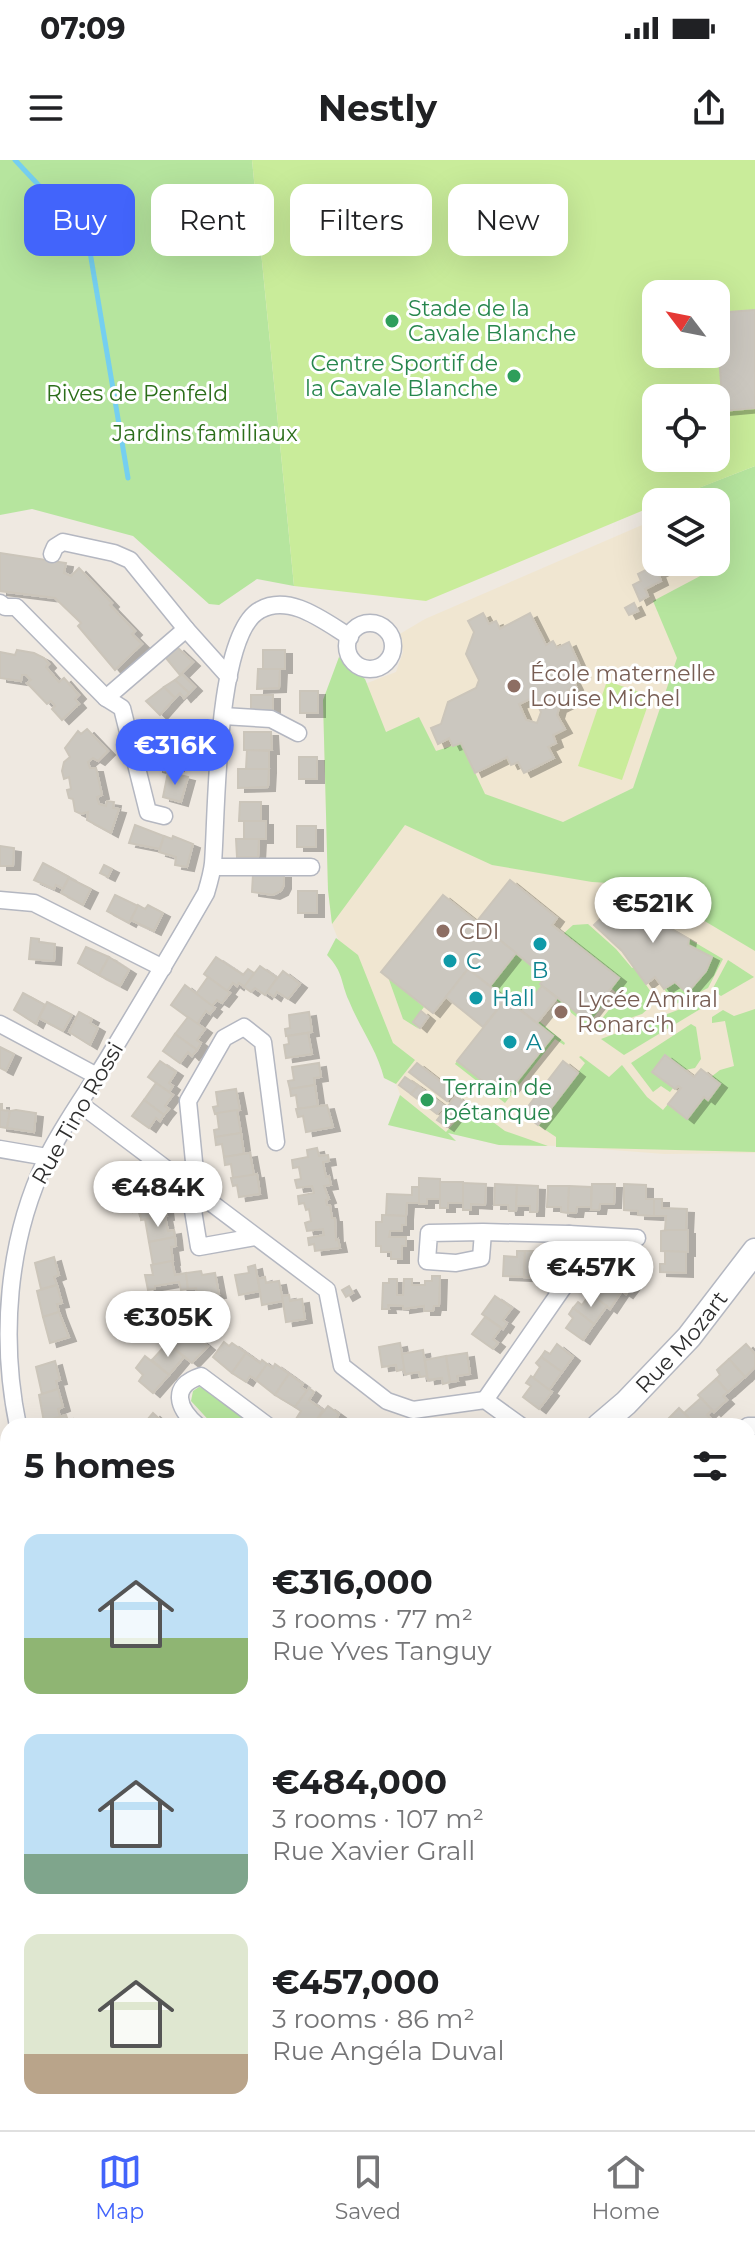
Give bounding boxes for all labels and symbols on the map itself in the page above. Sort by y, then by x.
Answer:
north arrow [642,280,730,368]
place label: Stade de la Cavale Blanche [408,295,576,347]
marker: Stade de la Cavale Blanche [383,312,401,330]
place label: Centre Sportif de la Cavale Blanche [305,350,498,402]
marker: Centre Sportif de la Cavale Blanche [505,367,523,385]
park label: Rives de Penfeld [46,380,228,407]
park label: Jardins familiaux [111,420,298,447]
place label: École maternelle Louise Michel [530,660,716,712]
marker: École maternelle Louise Michel [505,677,523,695]
pin: €316K [119,719,231,787]
pin: €521K [597,877,709,945]
place label: CDI [459,918,499,945]
marker: CDI [434,922,452,940]
marker: B [531,935,549,953]
place label: C [466,948,482,975]
marker: C [441,952,459,970]
place label: B [532,957,548,984]
place label: Hall [492,985,535,1012]
place label: Lycée Amiral Ronarc'h [577,986,718,1038]
marker: Hall [467,989,485,1007]
marker: Lycée Amiral Ronarc'h [552,1003,570,1021]
place label: A [526,1029,542,1056]
marker: A [501,1033,519,1051]
street label: Rue Tino Rossi [26,1037,129,1189]
place label: Terrain de pétanque [443,1074,552,1126]
marker: Terrain de pétanque [418,1091,436,1109]
pin: €484K [102,1161,214,1229]
pin: €457K [535,1241,647,1309]
street label: Rue Mozart [630,1286,733,1399]
pin: €305K [112,1291,224,1359]

